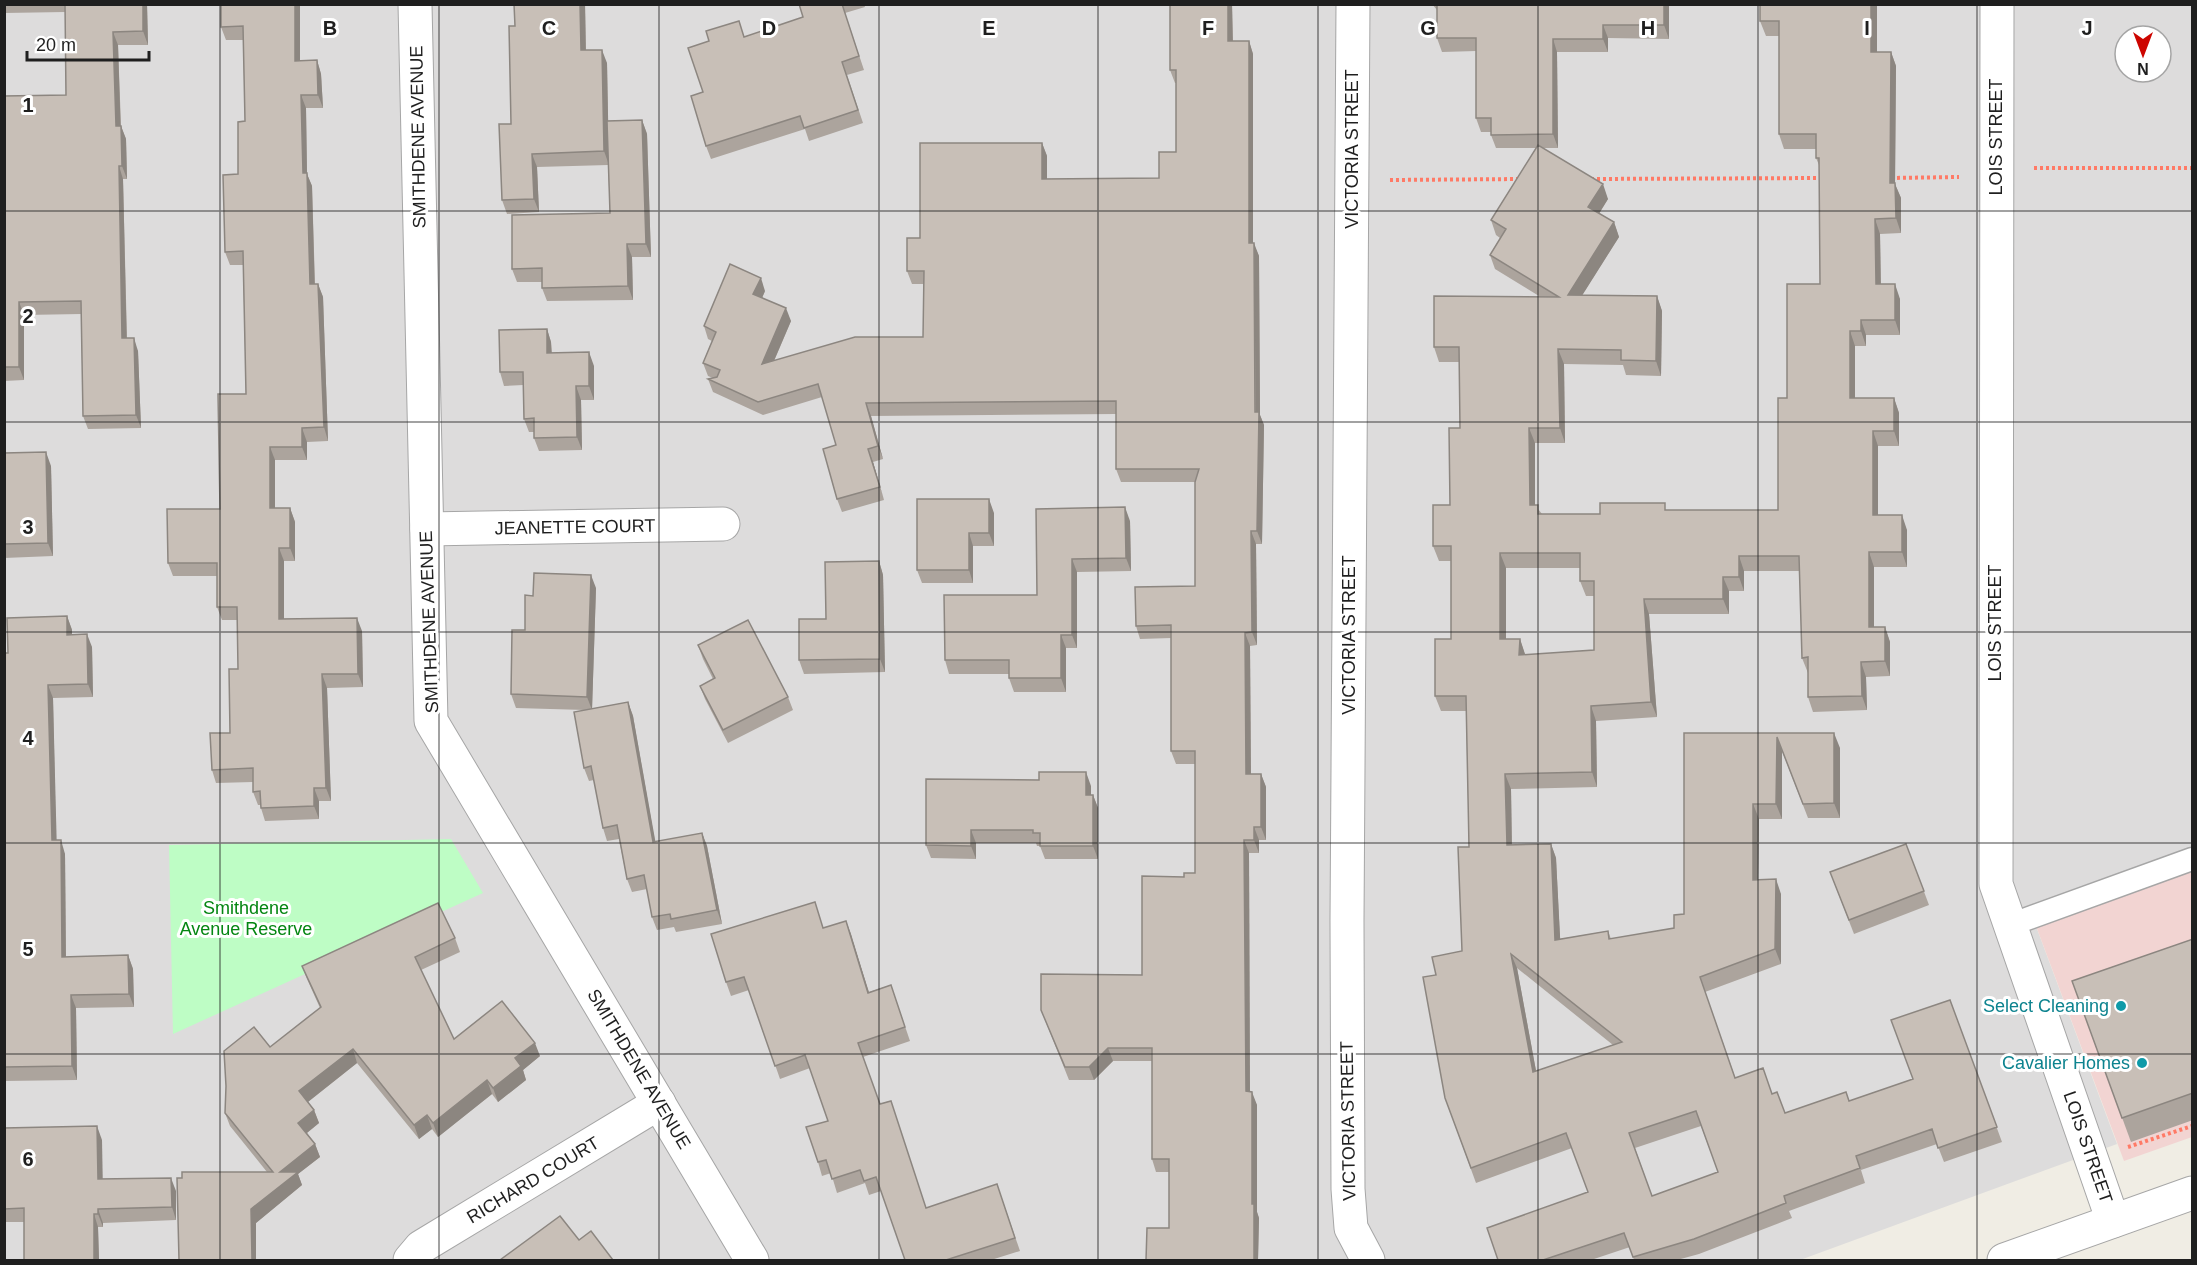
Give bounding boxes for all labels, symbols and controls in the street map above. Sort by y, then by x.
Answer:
text: B [323,17,337,39]
text: C [542,17,556,39]
text: D [762,17,776,39]
text: E [982,17,996,39]
text: F [1202,17,1214,39]
text: G [1420,17,1436,39]
text: H [1641,17,1655,39]
text: I [1864,17,1870,39]
text: J [2081,17,2093,39]
scale bar [27,24,148,62]
north arrow [2113,24,2173,84]
text: 20 m [36,35,76,55]
street label: SMITHDENE AVENUE [406,45,430,229]
text: N [2137,60,2149,77]
street label: VICTORIA STREET [1342,69,1362,229]
street label: LOIS STREET [1986,78,2006,196]
text: 1 [22,94,34,116]
text: 2 [22,305,34,327]
text: 3 [22,516,34,538]
street label: JEANETTE COURT [494,516,656,538]
street label: SMITHDENE AVENUE [416,530,442,714]
street label: VICTORIA STREET [1339,555,1359,715]
street label: LOIS STREET [1985,564,2005,682]
text: 4 [22,727,34,749]
park label: Smithdene Avenue Reserve [180,898,312,939]
text: 5 [22,938,34,960]
street label: SMITHDENE AVENUE [583,986,695,1152]
place label: Select Cleaning [1983,996,2109,1016]
marker: Select Cleaning [2114,999,2128,1013]
street label: VICTORIA STREET [1337,1041,1359,1201]
place label: Cavalier Homes [2002,1053,2130,1073]
marker: Cavalier Homes [2135,1056,2149,1070]
street label: LOIS STREET [2059,1088,2117,1206]
street label: RICHARD COURT [463,1133,603,1227]
text: 6 [22,1148,34,1170]

